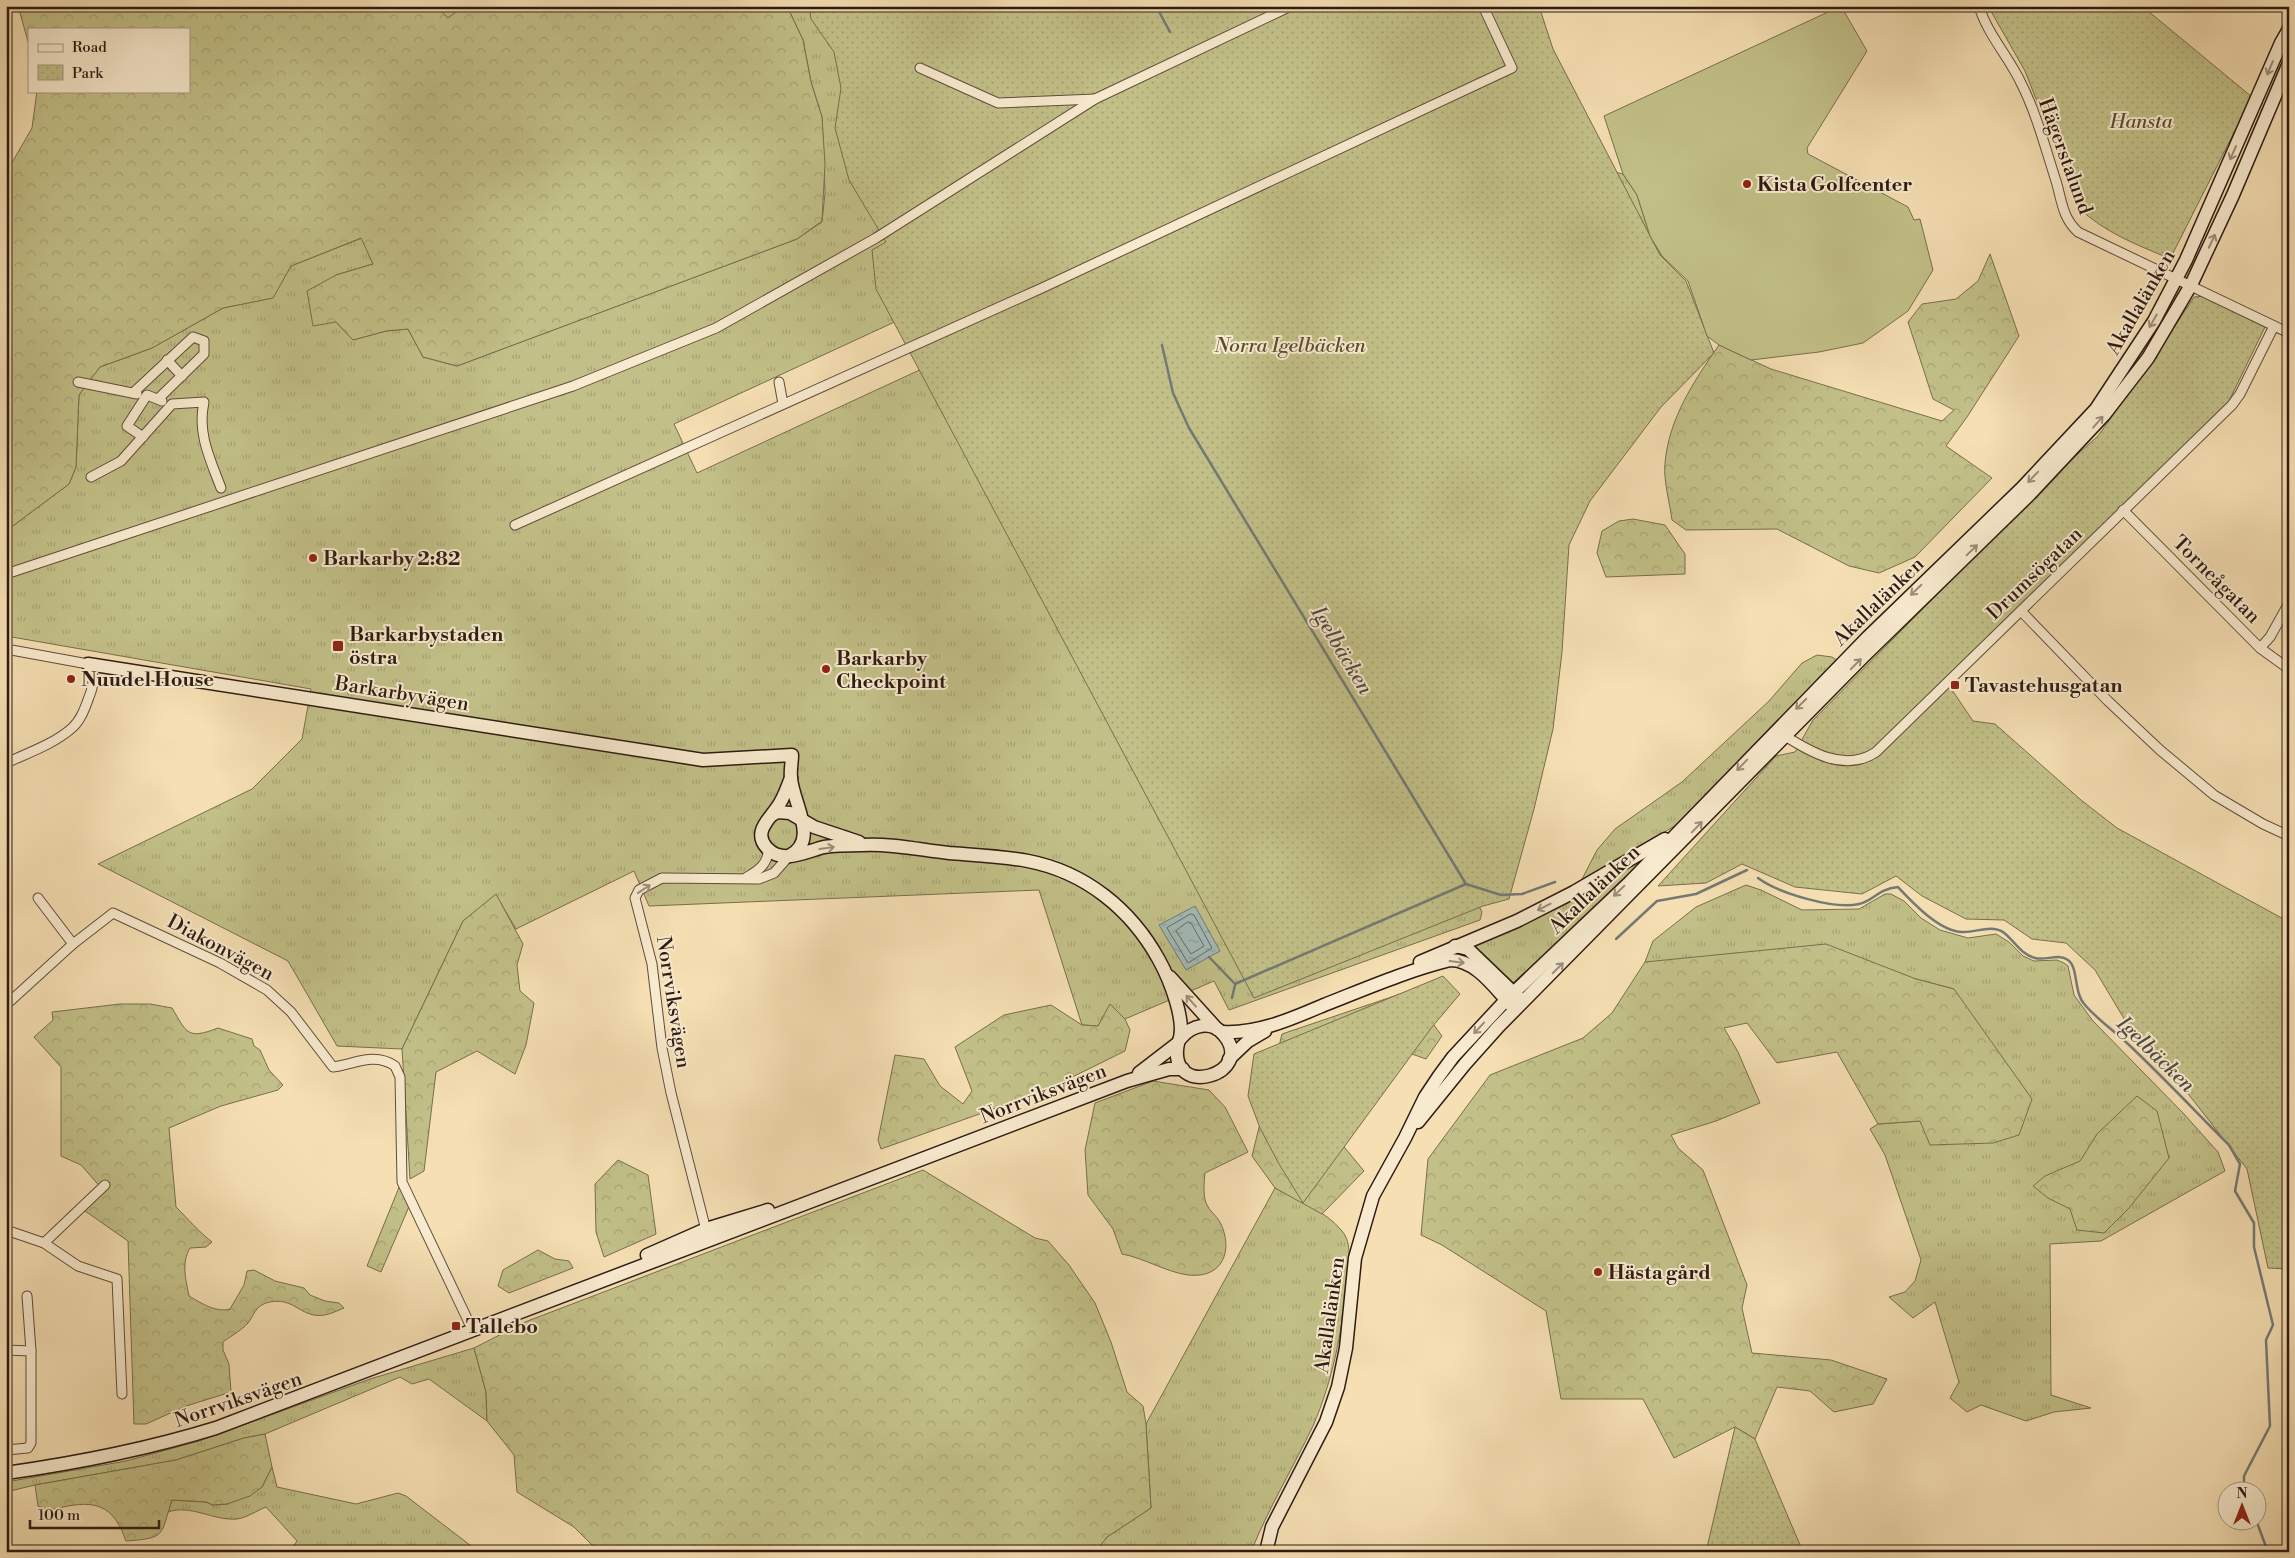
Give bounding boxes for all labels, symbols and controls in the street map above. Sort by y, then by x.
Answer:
legend [28,28,190,92]
text: Road [72,38,107,57]
one-way arrow [2264,60,2274,75]
text: Park [72,64,104,83]
street label: Hägerstalund [2032,95,2097,219]
park label: Hansta [2109,110,2173,135]
one-way arrow [2228,145,2238,160]
place label: Kista Golfcenter [1757,173,1912,198]
marker: Kista Golfcenter [1741,178,1753,190]
one-way arrow [2207,234,2217,249]
street label: Akallalänken [2101,246,2181,361]
one-way arrow [2148,314,2158,329]
park label: Norra Igelbäcken [1213,334,1366,359]
one-way arrow [2092,415,2104,428]
one-way arrow [2027,470,2039,483]
street label: Drumsögatan [1982,522,2088,626]
street label: Torneågatan [2167,531,2265,629]
one-way arrow [1966,544,1979,556]
place label: Barkarby 2:82 [323,547,461,572]
marker: Barkarby 2:82 [307,552,319,564]
street label: Akallalänken [1828,552,1930,652]
one-way arrow [1910,584,1922,596]
water label: Igelbäcken [1304,601,1378,700]
place label: Barkarbystaden östra [349,623,504,671]
marker: Barkarbystaden östra [331,639,345,653]
place label: Barkarby Checkpoint [836,647,947,695]
one-way arrow [1850,658,1862,670]
marker: Barkarby Checkpoint [820,663,832,675]
place label: Nuudel House [81,668,214,693]
street label: Barkarbyvägen [332,671,471,717]
marker: Nuudel House [65,673,77,685]
place label: Tavastehusgatan [1965,674,2123,699]
marker: Tavastehusgatan [1949,679,1961,691]
one-way arrow [1795,698,1807,711]
one-way arrow [1736,759,1748,771]
one-way arrow [1691,821,1703,833]
street label: Akallalänken [1544,840,1646,940]
one-way arrow [819,842,835,852]
one-way arrow [637,883,651,894]
one-way arrow [1613,885,1626,897]
one-way arrow [1537,903,1552,912]
street label: Diakonvägen [163,910,278,987]
street label: Norrviksvägen [650,934,695,1070]
one-way arrow [1449,957,1465,967]
one-way arrow [1552,962,1564,974]
one-way arrow [1185,995,1197,1008]
water label: Igelbäcken [2110,1010,2200,1099]
one-way arrow [1473,1021,1485,1034]
street label: Norrviksvägen [977,1059,1110,1130]
street label: Akallalänken [1310,1255,1351,1376]
place label: Hästa gård [1608,1261,1711,1286]
marker: Hästa gård [1592,1266,1604,1278]
place label: Tallebo [466,1315,538,1340]
marker: Tallebo [450,1320,462,1332]
street label: Norrviksvägen [171,1367,306,1434]
north arrow [2218,1480,2268,1530]
text: N [2236,1485,2248,1503]
scale bar [30,1498,159,1530]
text: 100 m [38,1506,80,1525]

